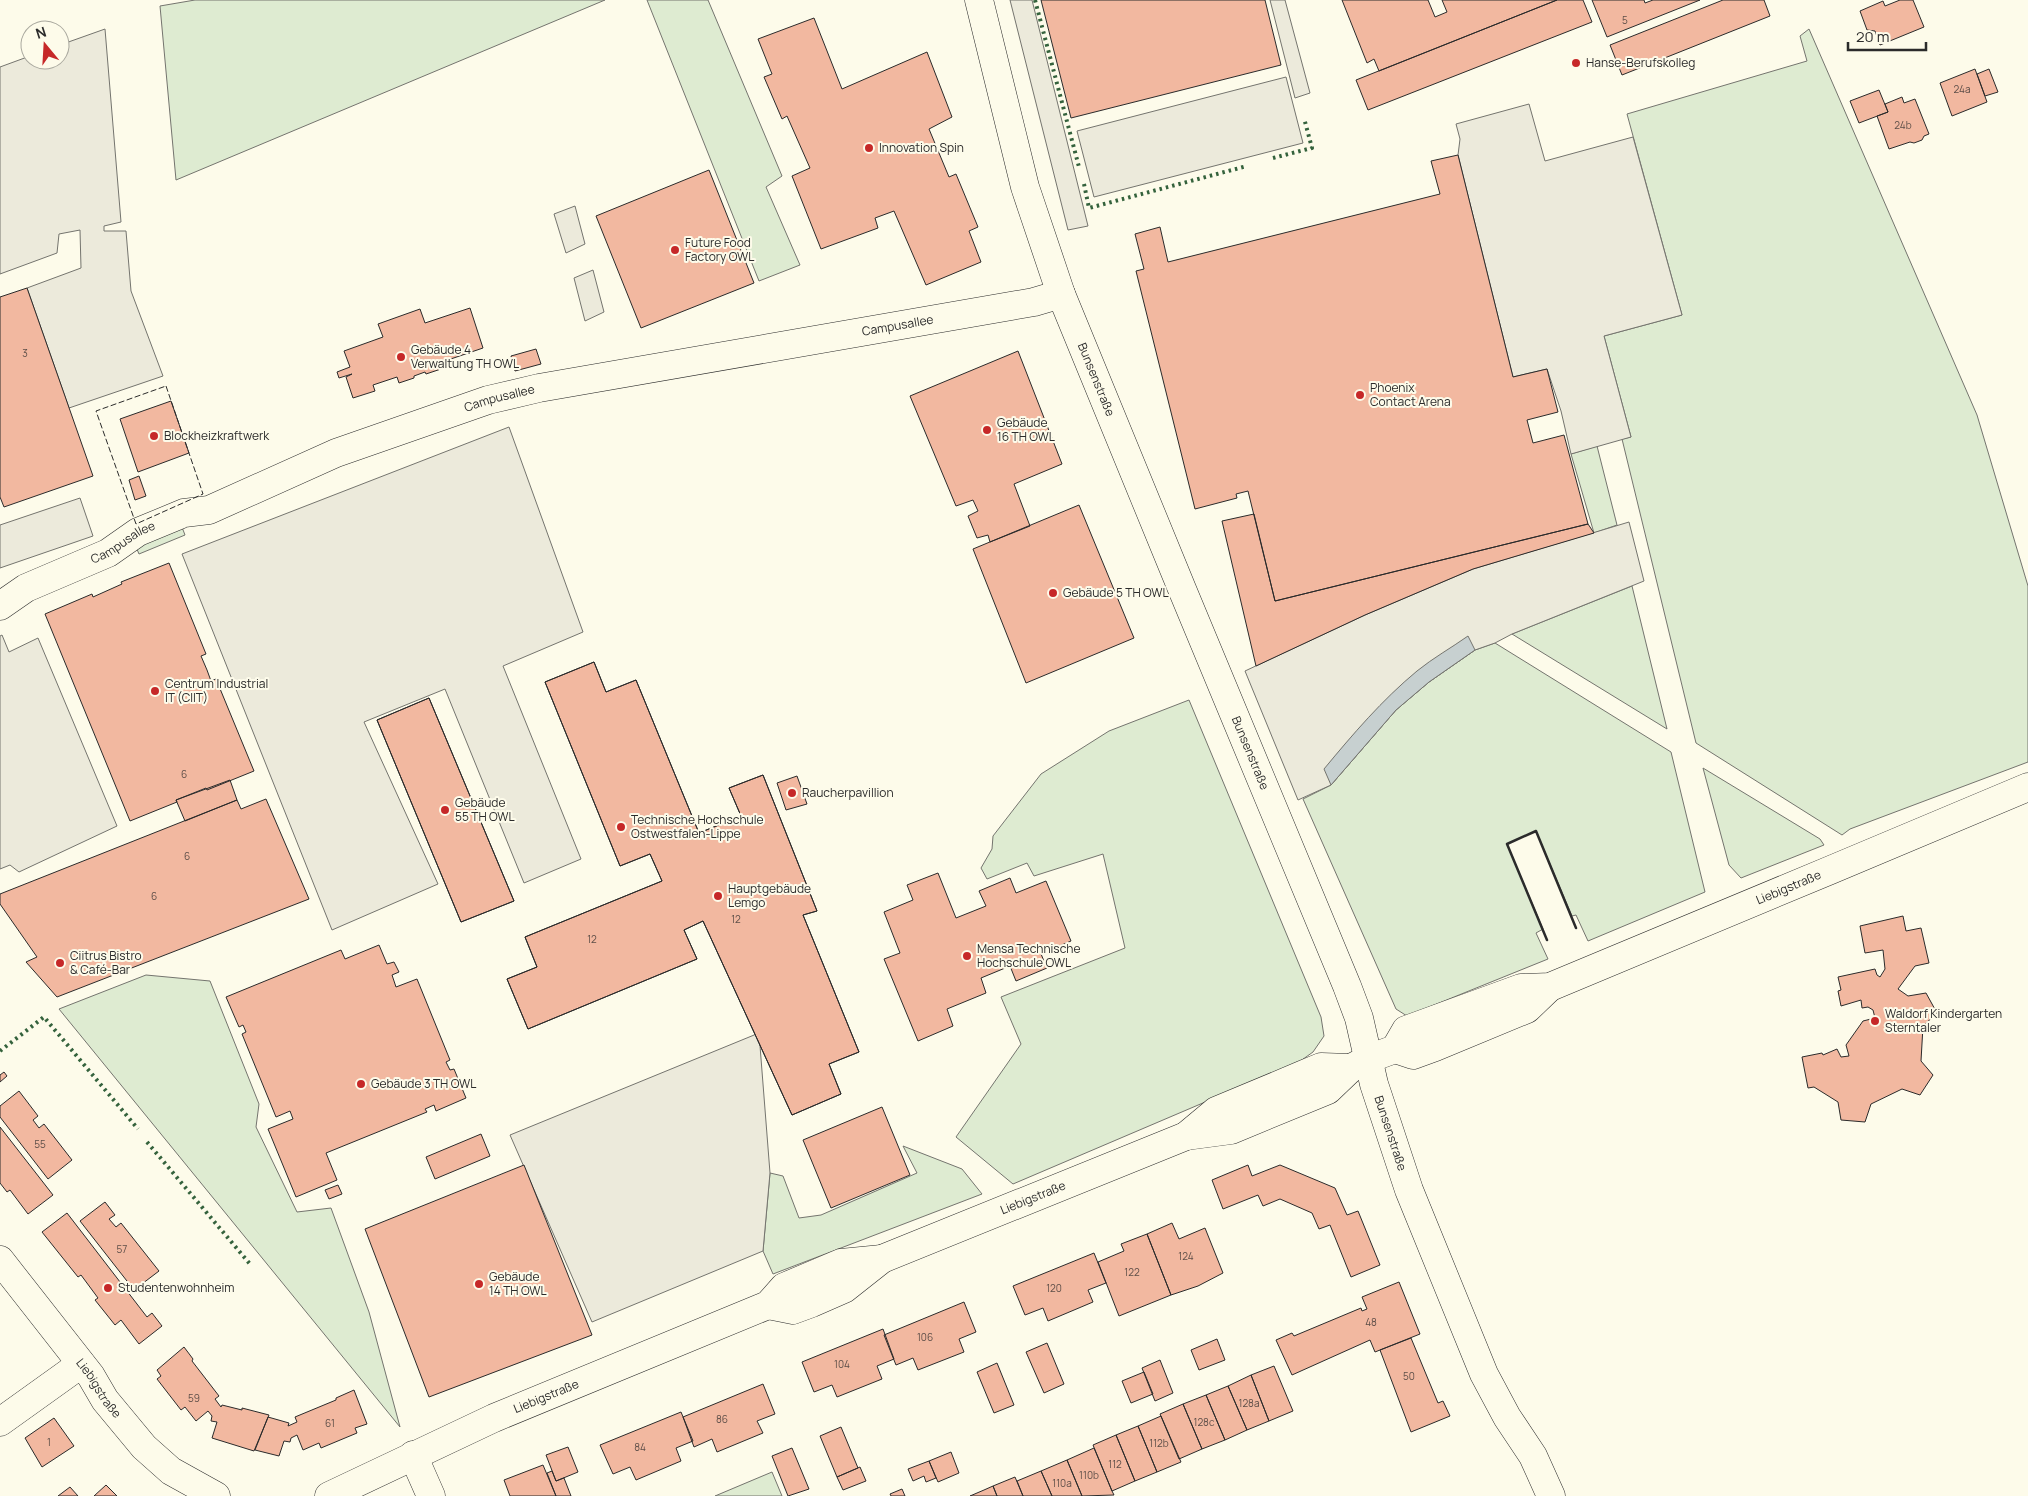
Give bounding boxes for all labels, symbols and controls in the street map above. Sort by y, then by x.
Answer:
house number: 5 [1622,13,1628,27]
north arrow [20,20,70,70]
scale bar [1848,20,1926,52]
text: N [33,22,49,43]
text: 20 m [1856,26,1889,47]
place label: Hanse-Berufskolleg [1586,54,1695,71]
marker: Hanse-Berufskolleg [1570,57,1582,69]
house number: 24a [1954,82,1970,96]
house number: 24b [1894,118,1912,132]
place label: Innovation Spin [879,139,964,156]
marker: Innovation Spin [863,142,875,154]
place label: Future Food Factory OWL [685,234,754,265]
marker: Future Food Factory OWL [669,244,681,256]
street label: Campusallee [861,311,935,340]
street label: Bunsenstraße [1074,340,1119,419]
place label: Gebäude 4 Verwaltung TH OWL [411,341,519,372]
house number: 3 [22,346,28,360]
marker: Gebäude 4 Verwaltung TH OWL [395,351,407,363]
place label: Phoenix Contact Arena [1370,379,1451,410]
street label: Campusallee [462,380,536,416]
marker: Phoenix Contact Arena [1354,389,1366,401]
place label: Gebäude 16 TH OWL [997,414,1055,445]
marker: Gebäude 16 TH OWL [981,424,993,436]
place label: Blockheizkraftwerk [164,427,270,444]
marker: Blockheizkraftwerk [148,430,160,442]
street label: Campusallee [88,517,157,567]
place label: Gebäude 5 TH OWL [1063,584,1169,601]
marker: Gebäude 5 TH OWL [1047,587,1059,599]
place label: Centrum Industrial IT (CIIT) [165,675,268,706]
marker: Centrum Industrial IT (CIIT) [149,685,161,697]
street label: Bunsenstraße [1228,714,1273,792]
house number: 6 [181,767,187,781]
place label: Raucherpavillion [802,784,894,801]
marker: Raucherpavillion [786,787,798,799]
place label: Gebäude 55 TH OWL [455,794,515,825]
marker: Gebäude 55 TH OWL [439,804,451,816]
place label: Technische Hochschule Ostwestfalen-Lippe [631,811,764,842]
marker: Technische Hochschule Ostwestfalen-Lippe [615,821,627,833]
house number: 6 [184,849,190,863]
street label: Liebigstraße [1753,866,1824,908]
place label: Hauptgebäude Lemgo [728,880,811,911]
house number: 6 [151,889,157,903]
marker: Hauptgebäude Lemgo [712,890,724,902]
house number: 12 [731,912,741,926]
house number: 12 [587,932,597,946]
place label: Mensa Technische Hochschule OWL [977,940,1080,971]
place label: Ciitrus Bistro & Café-Bar [70,947,142,978]
marker: Mensa Technische Hochschule OWL [961,950,973,962]
marker: Ciitrus Bistro & Café-Bar [54,957,66,969]
place label: Waldorf Kindergarten Sterntaler [1885,1005,2002,1036]
marker: Waldorf Kindergarten Sterntaler [1869,1015,1881,1027]
place label: Gebäude 3 TH OWL [371,1075,476,1092]
marker: Gebäude 3 TH OWL [355,1078,367,1090]
street label: Bunsenstraße [1370,1093,1411,1173]
house number: 55 [34,1137,46,1151]
street label: Liebigstraße [998,1177,1068,1218]
house number: 57 [117,1242,127,1256]
house number: 124 [1178,1249,1194,1263]
house number: 122 [1124,1265,1140,1279]
place label: Gebäude 14 TH OWL [489,1268,547,1299]
marker: Gebäude 14 TH OWL [473,1278,485,1290]
place label: Studentenwohnheim [118,1279,234,1296]
house number: 120 [1046,1281,1062,1295]
marker: Studentenwohnheim [102,1282,114,1294]
house number: 48 [1365,1315,1377,1329]
house number: 106 [917,1330,933,1344]
street label: Liebigstraße [72,1355,126,1422]
house number: 104 [834,1357,850,1371]
house number: 50 [1403,1369,1415,1383]
street label: Liebigstraße [511,1375,581,1417]
house number: 59 [188,1391,200,1405]
house number: 128a [1239,1396,1259,1410]
house number: 86 [716,1412,728,1426]
house number: 128c [1194,1415,1215,1429]
house number: 61 [325,1416,335,1430]
house number: 1 [47,1435,51,1449]
house number: 112b [1149,1436,1169,1450]
house number: 84 [634,1440,646,1454]
house number: 112 [1108,1457,1122,1471]
house number: 110b [1079,1468,1099,1482]
house number: 110a [1052,1476,1072,1490]

